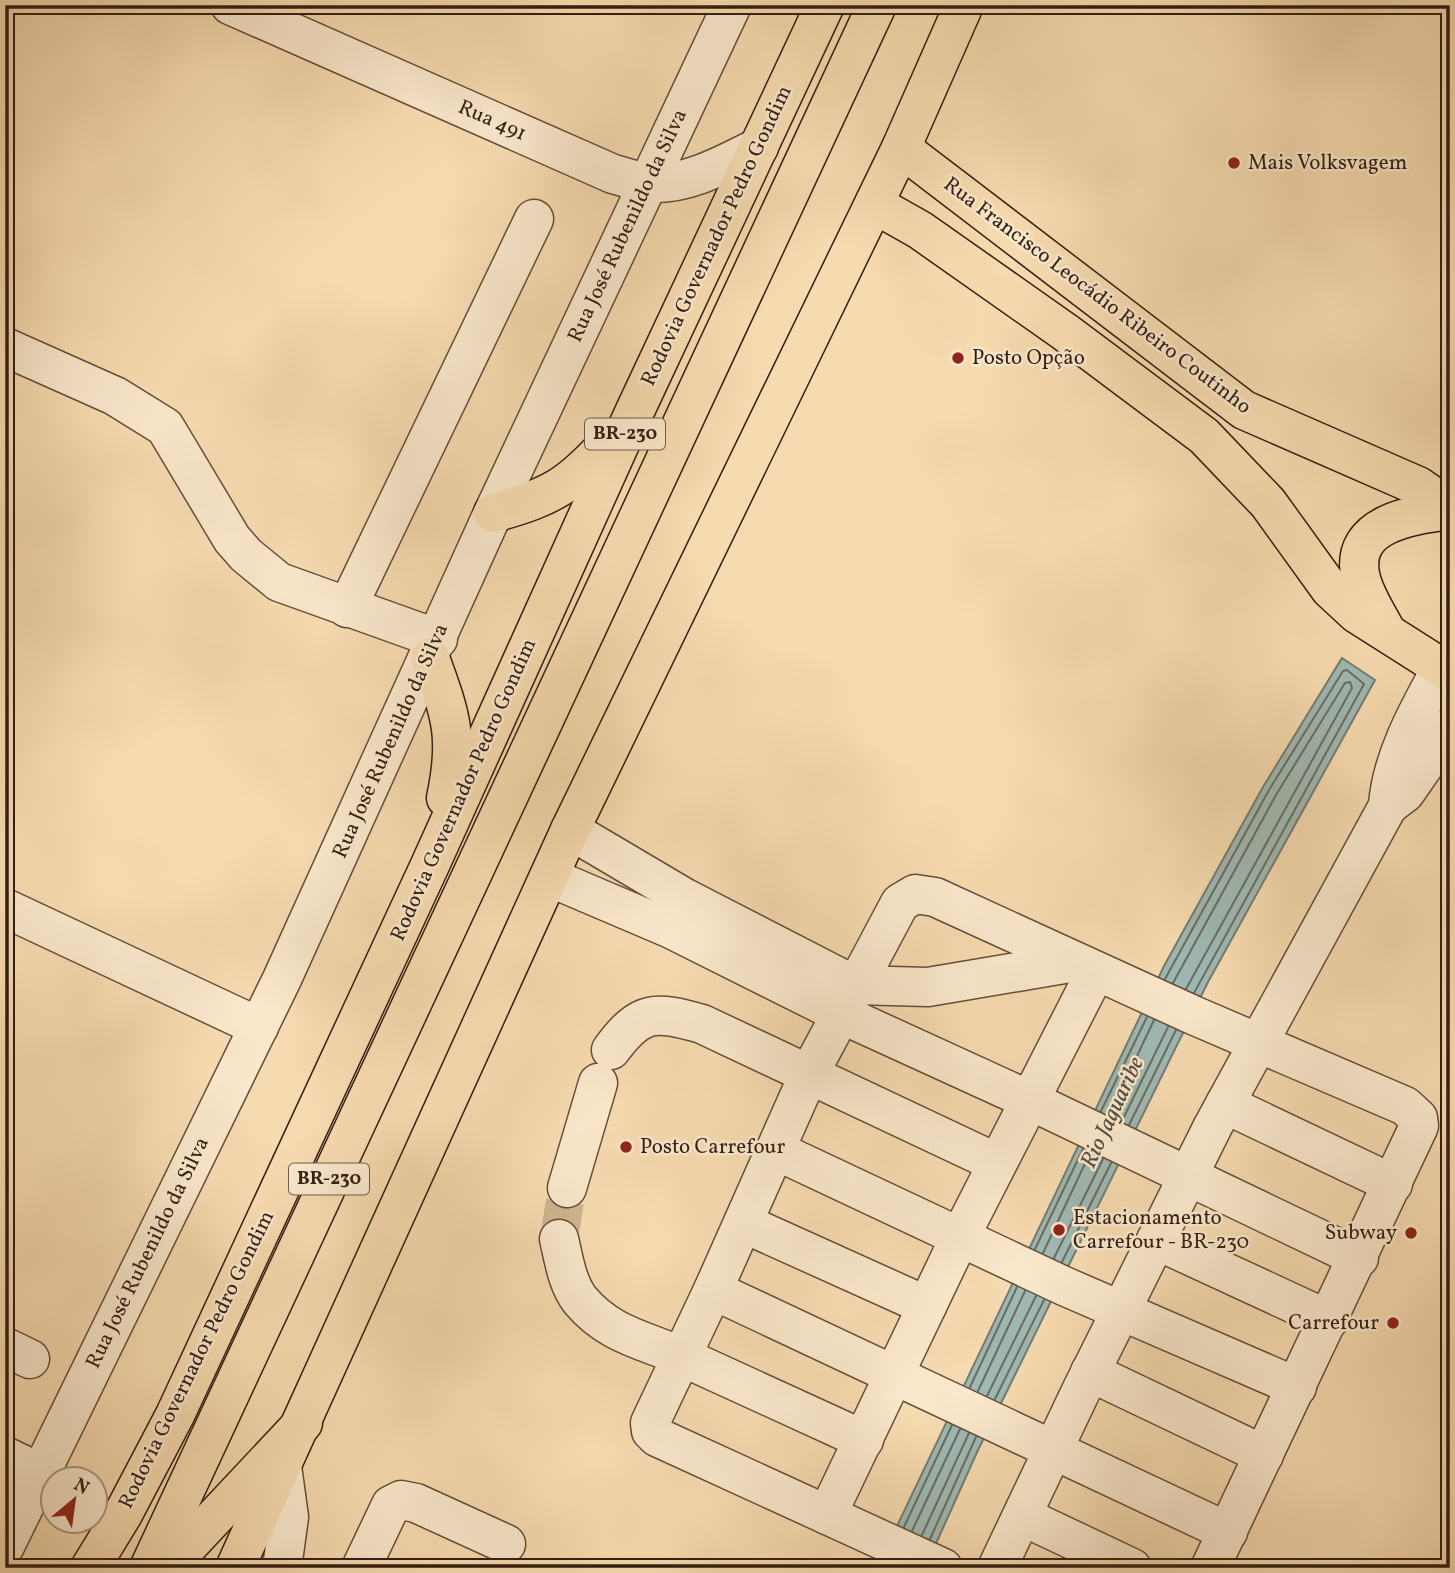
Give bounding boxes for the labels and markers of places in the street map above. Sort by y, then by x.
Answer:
place label: Mais Volksvagem [1248,149,1407,178]
marker: Mais Volksvagem [1226,155,1242,171]
place label: Posto Opção [972,344,1085,373]
marker: Posto Opção [950,350,966,366]
place label: Posto Carrefour [640,1133,785,1162]
marker: Posto Carrefour [618,1139,634,1155]
place label: Estacionamento Carrefour - BR-230 [1073,1204,1249,1257]
place label: Subway [1325,1219,1398,1248]
marker: Estacionamento Carrefour - BR-230 [1051,1222,1067,1238]
marker: Subway [1403,1225,1419,1241]
place label: Carrefour [1288,1309,1379,1338]
marker: Carrefour [1385,1315,1401,1331]

